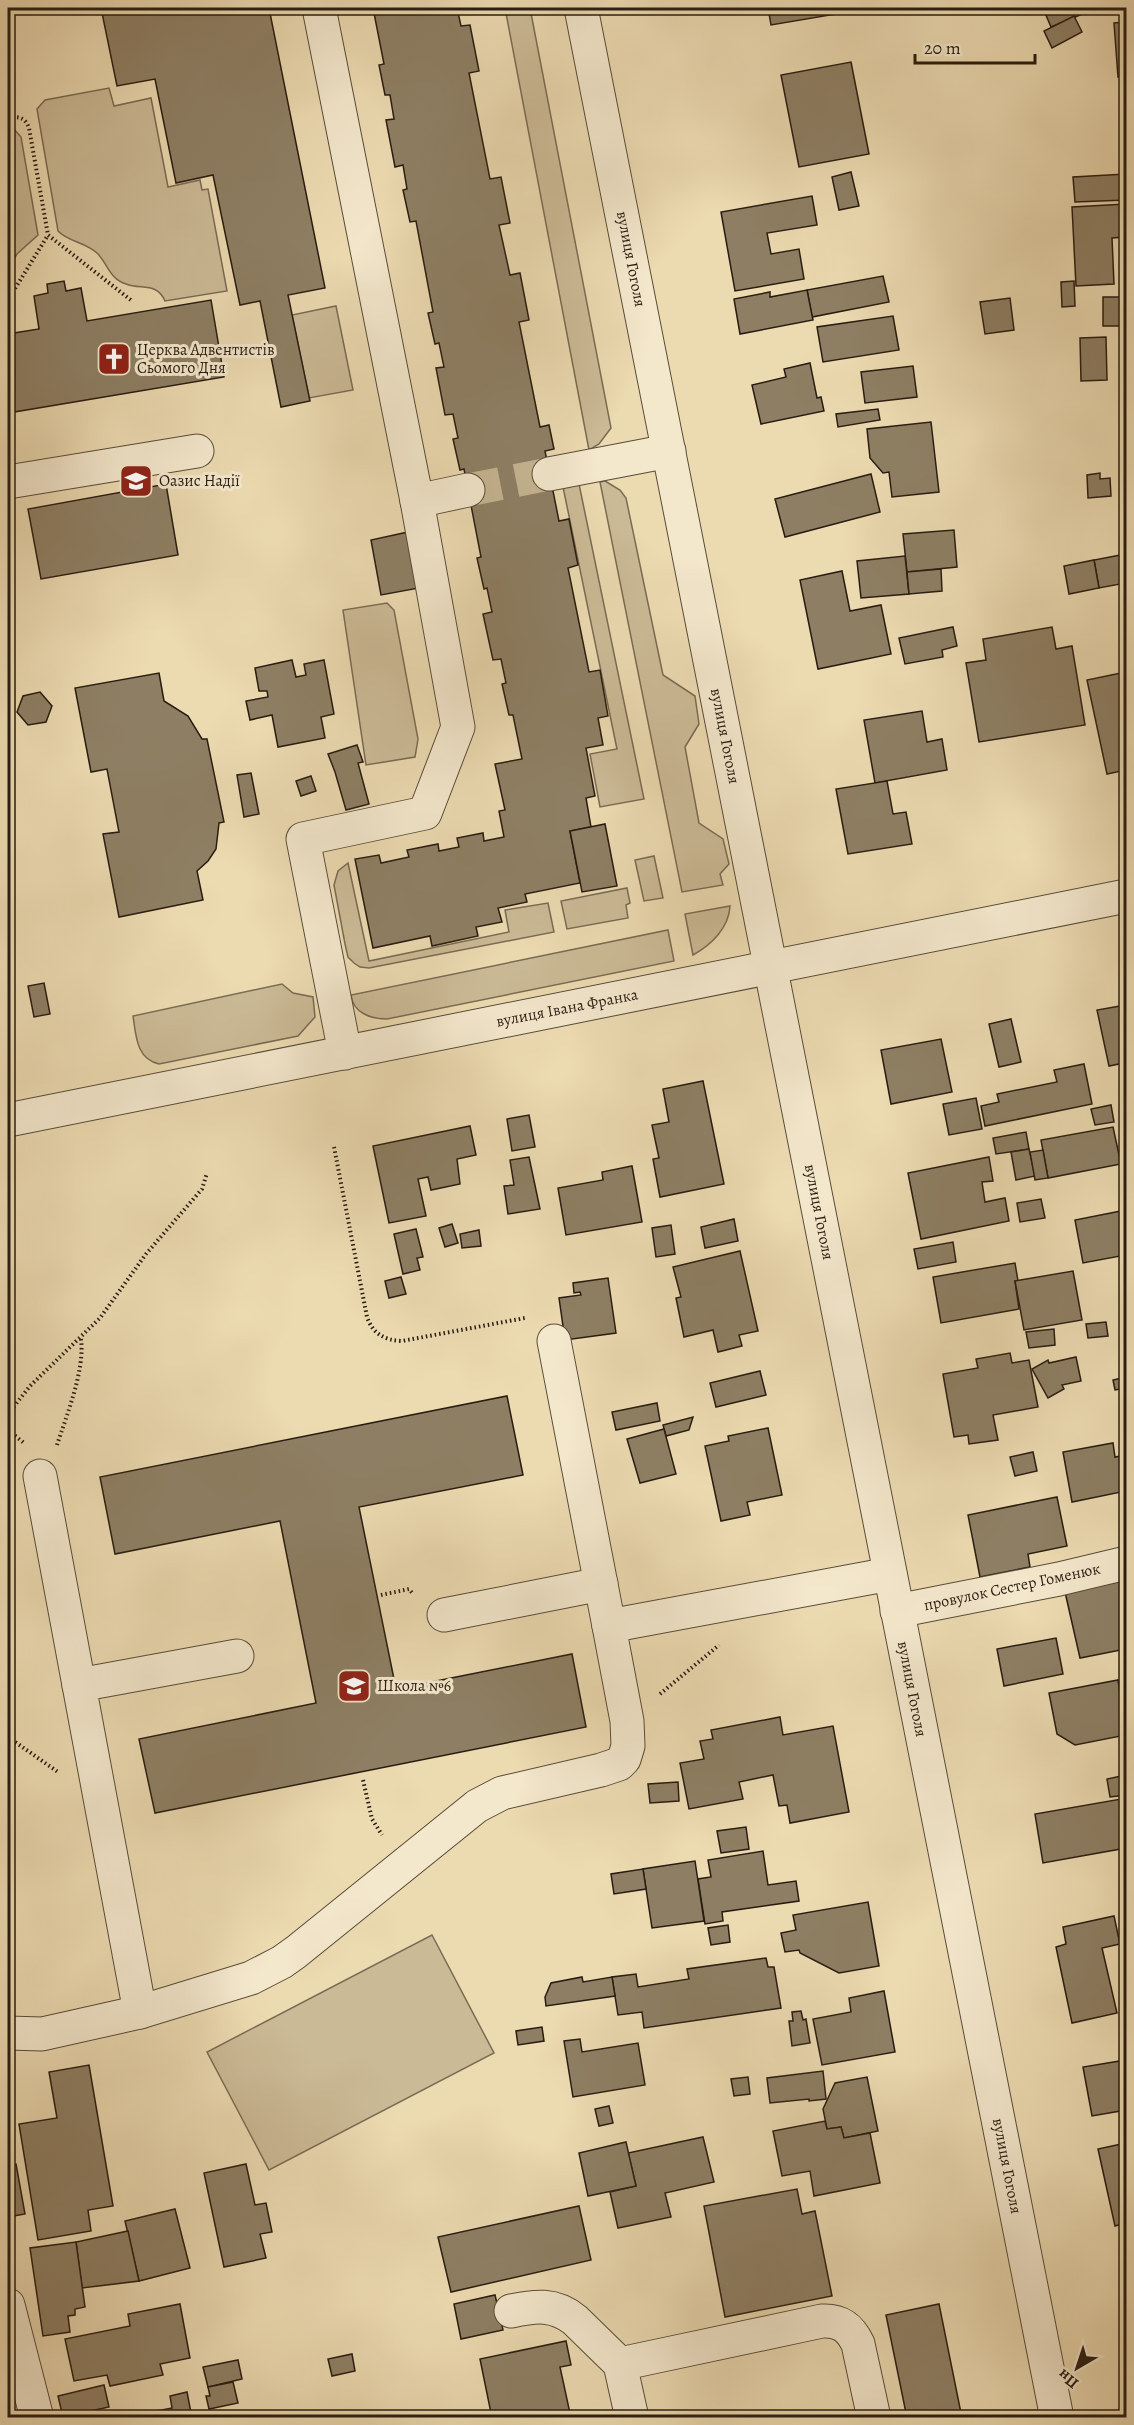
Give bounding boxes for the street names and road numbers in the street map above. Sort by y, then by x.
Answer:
street label: вулиця Гоголя [611,209,651,309]
street label: вулиця Гоголя [705,686,745,786]
street label: вулиця Івана Франка [494,983,640,1033]
street label: вулиця Гоголя [799,1162,839,1262]
street label: провулок Сестер Гоменюк [922,1558,1102,1616]
street label: вулиця Гоголя [892,1639,932,1739]
street label: вулиця Гоголя [987,2116,1027,2216]

